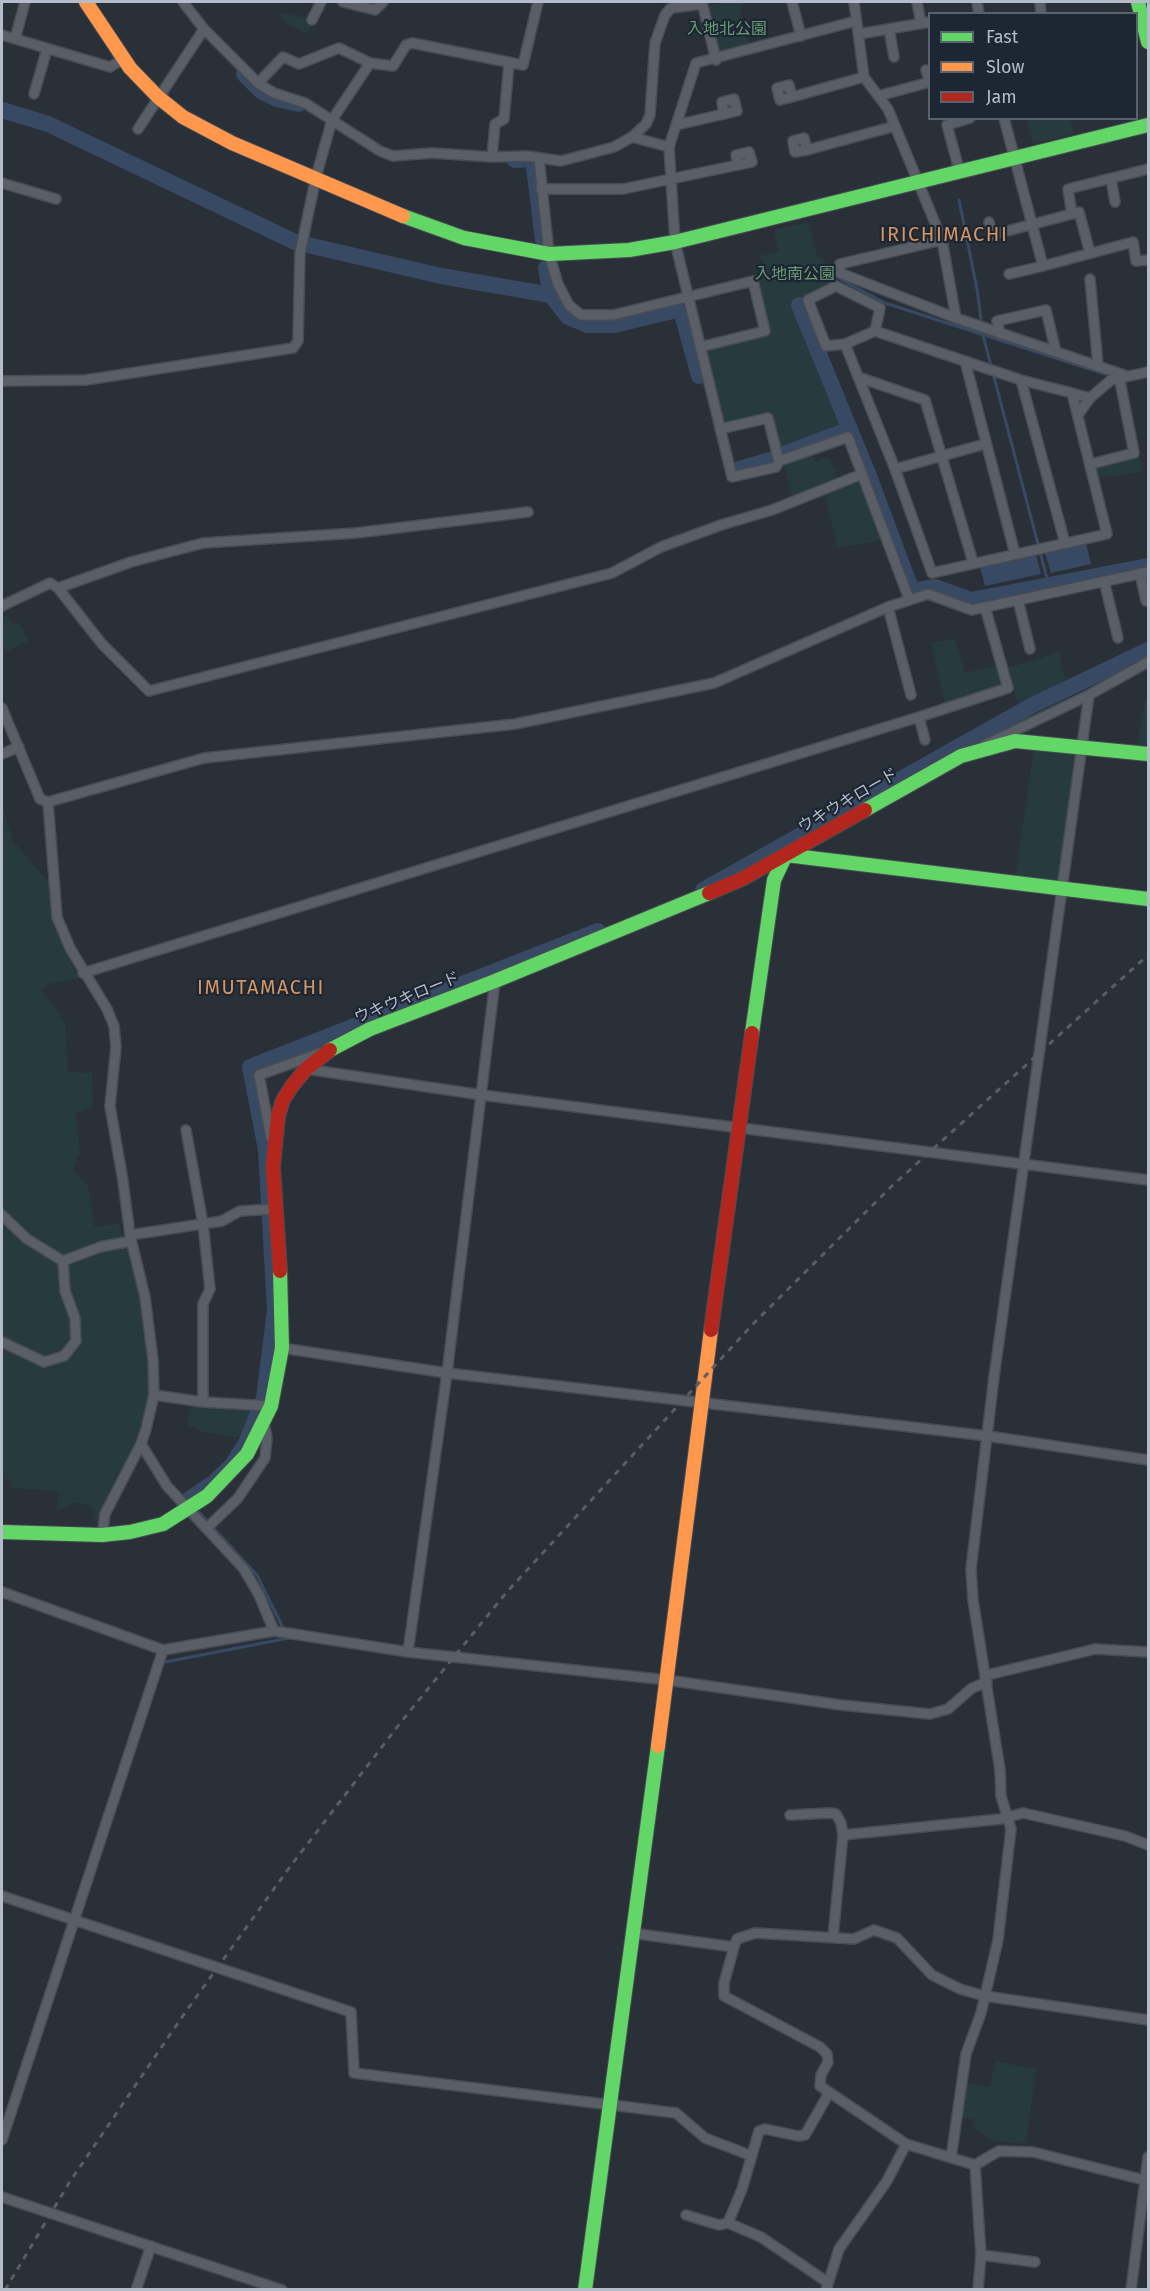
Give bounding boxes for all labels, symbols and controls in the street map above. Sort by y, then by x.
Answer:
legend [928,12,1138,120]
park label: 入地北公園 [687,20,767,40]
text: Fast [986,26,1018,48]
text: Slow [986,56,1024,78]
text: Jam [986,86,1017,108]
district label: IRICHIMACHI [880,223,1008,247]
park label: 入地南公園 [755,265,835,285]
street label: ウキウキロード [795,765,901,837]
street label: ウキウキロード [351,968,463,1028]
district label: IMUTAMACHI [197,976,325,1000]

